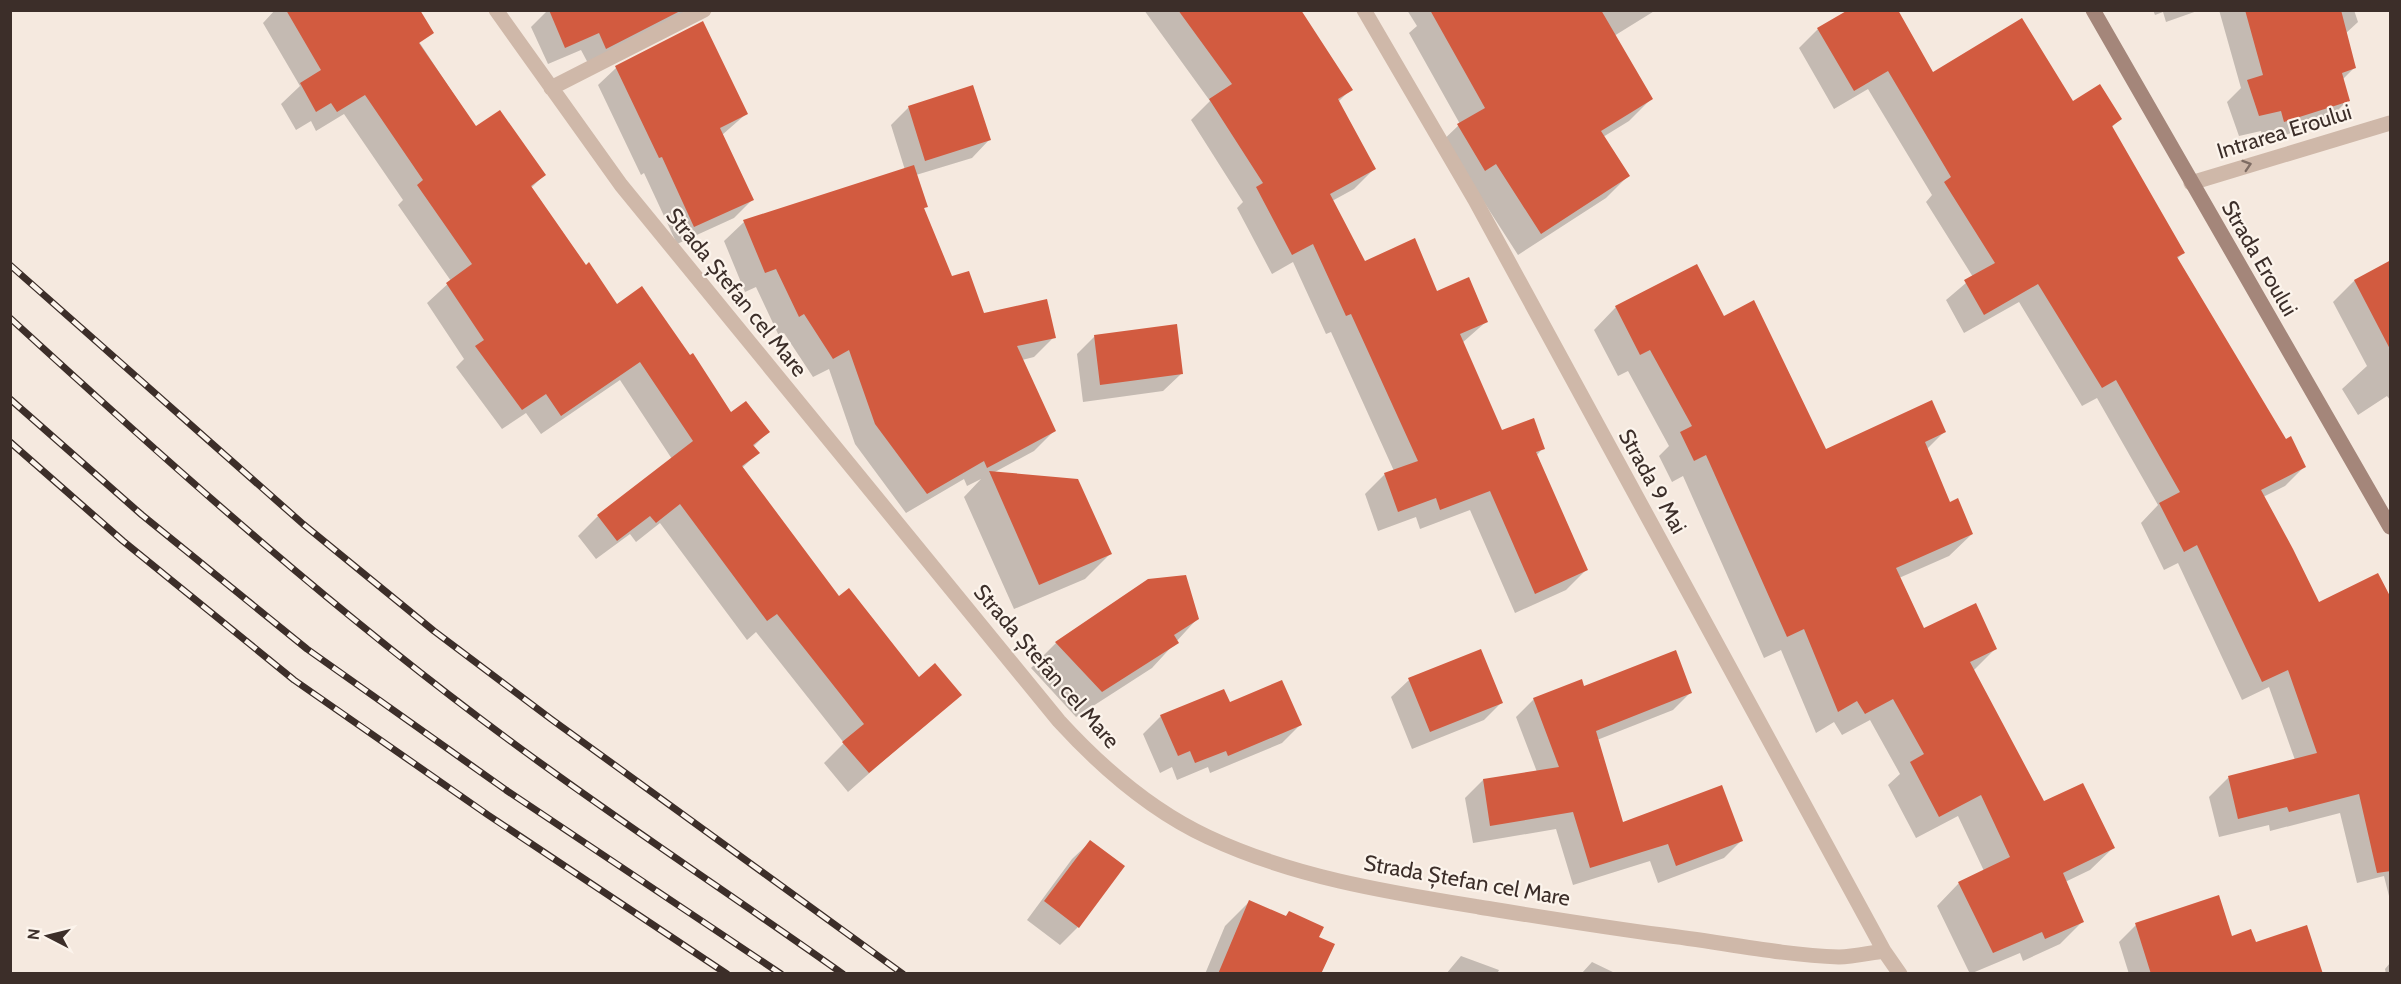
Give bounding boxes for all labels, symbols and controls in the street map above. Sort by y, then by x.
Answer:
street label: Intrarea Eroului [2214,98,2355,165]
one-way arrow [2241,160,2252,173]
street label: Strada Eroului [2216,196,2303,321]
street label: Strada Ștefan cel Mare [660,203,813,383]
street label: Strada 9 Mai [1613,424,1692,538]
street label: Strada Ștefan cel Mare [967,579,1125,755]
street label: Strada Ștefan cel Mare [1362,849,1572,913]
north arrow [18,906,78,966]
text: N [23,927,44,941]

